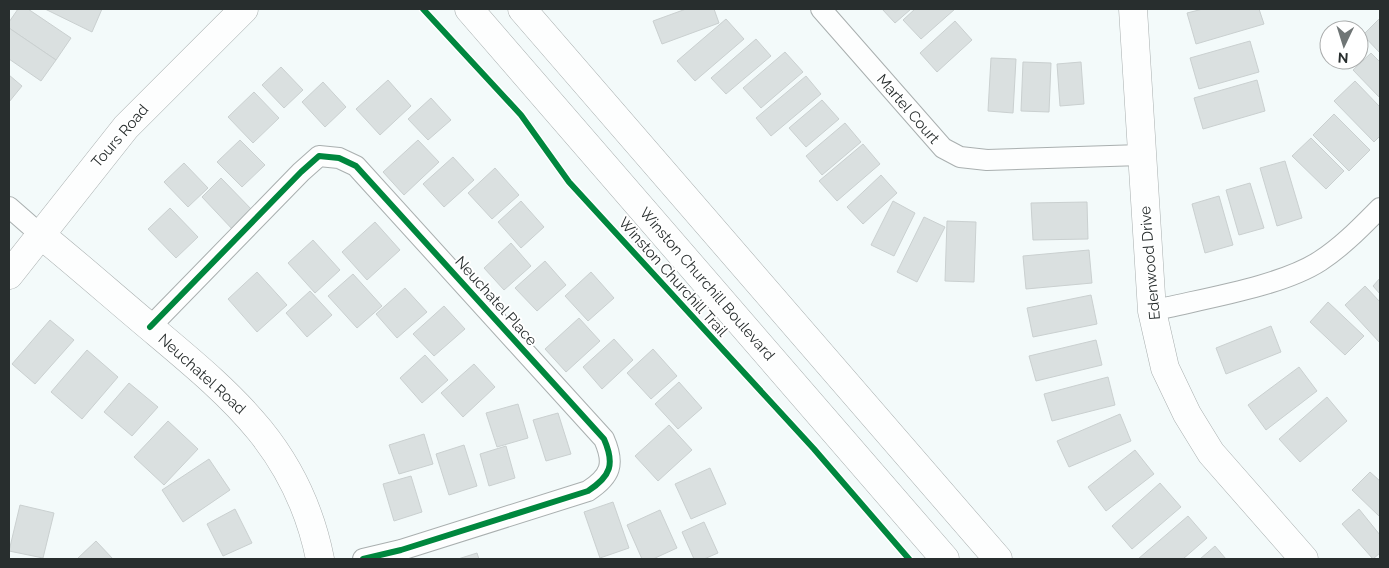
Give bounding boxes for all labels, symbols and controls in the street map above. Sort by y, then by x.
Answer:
north arrow [1319,20,1369,70]
text: N [1337,50,1349,66]
street label: Martel Court [873,71,943,147]
street label: Tours Road [88,101,152,171]
street label: Winston Churchill Boulevard [636,204,778,364]
street label: Edenwood Drive [1136,205,1164,321]
street label: Winston Churchill Trail [615,214,732,341]
street label: Neuchatel Place [451,253,541,350]
street label: Neuchatel Road [155,330,249,418]

